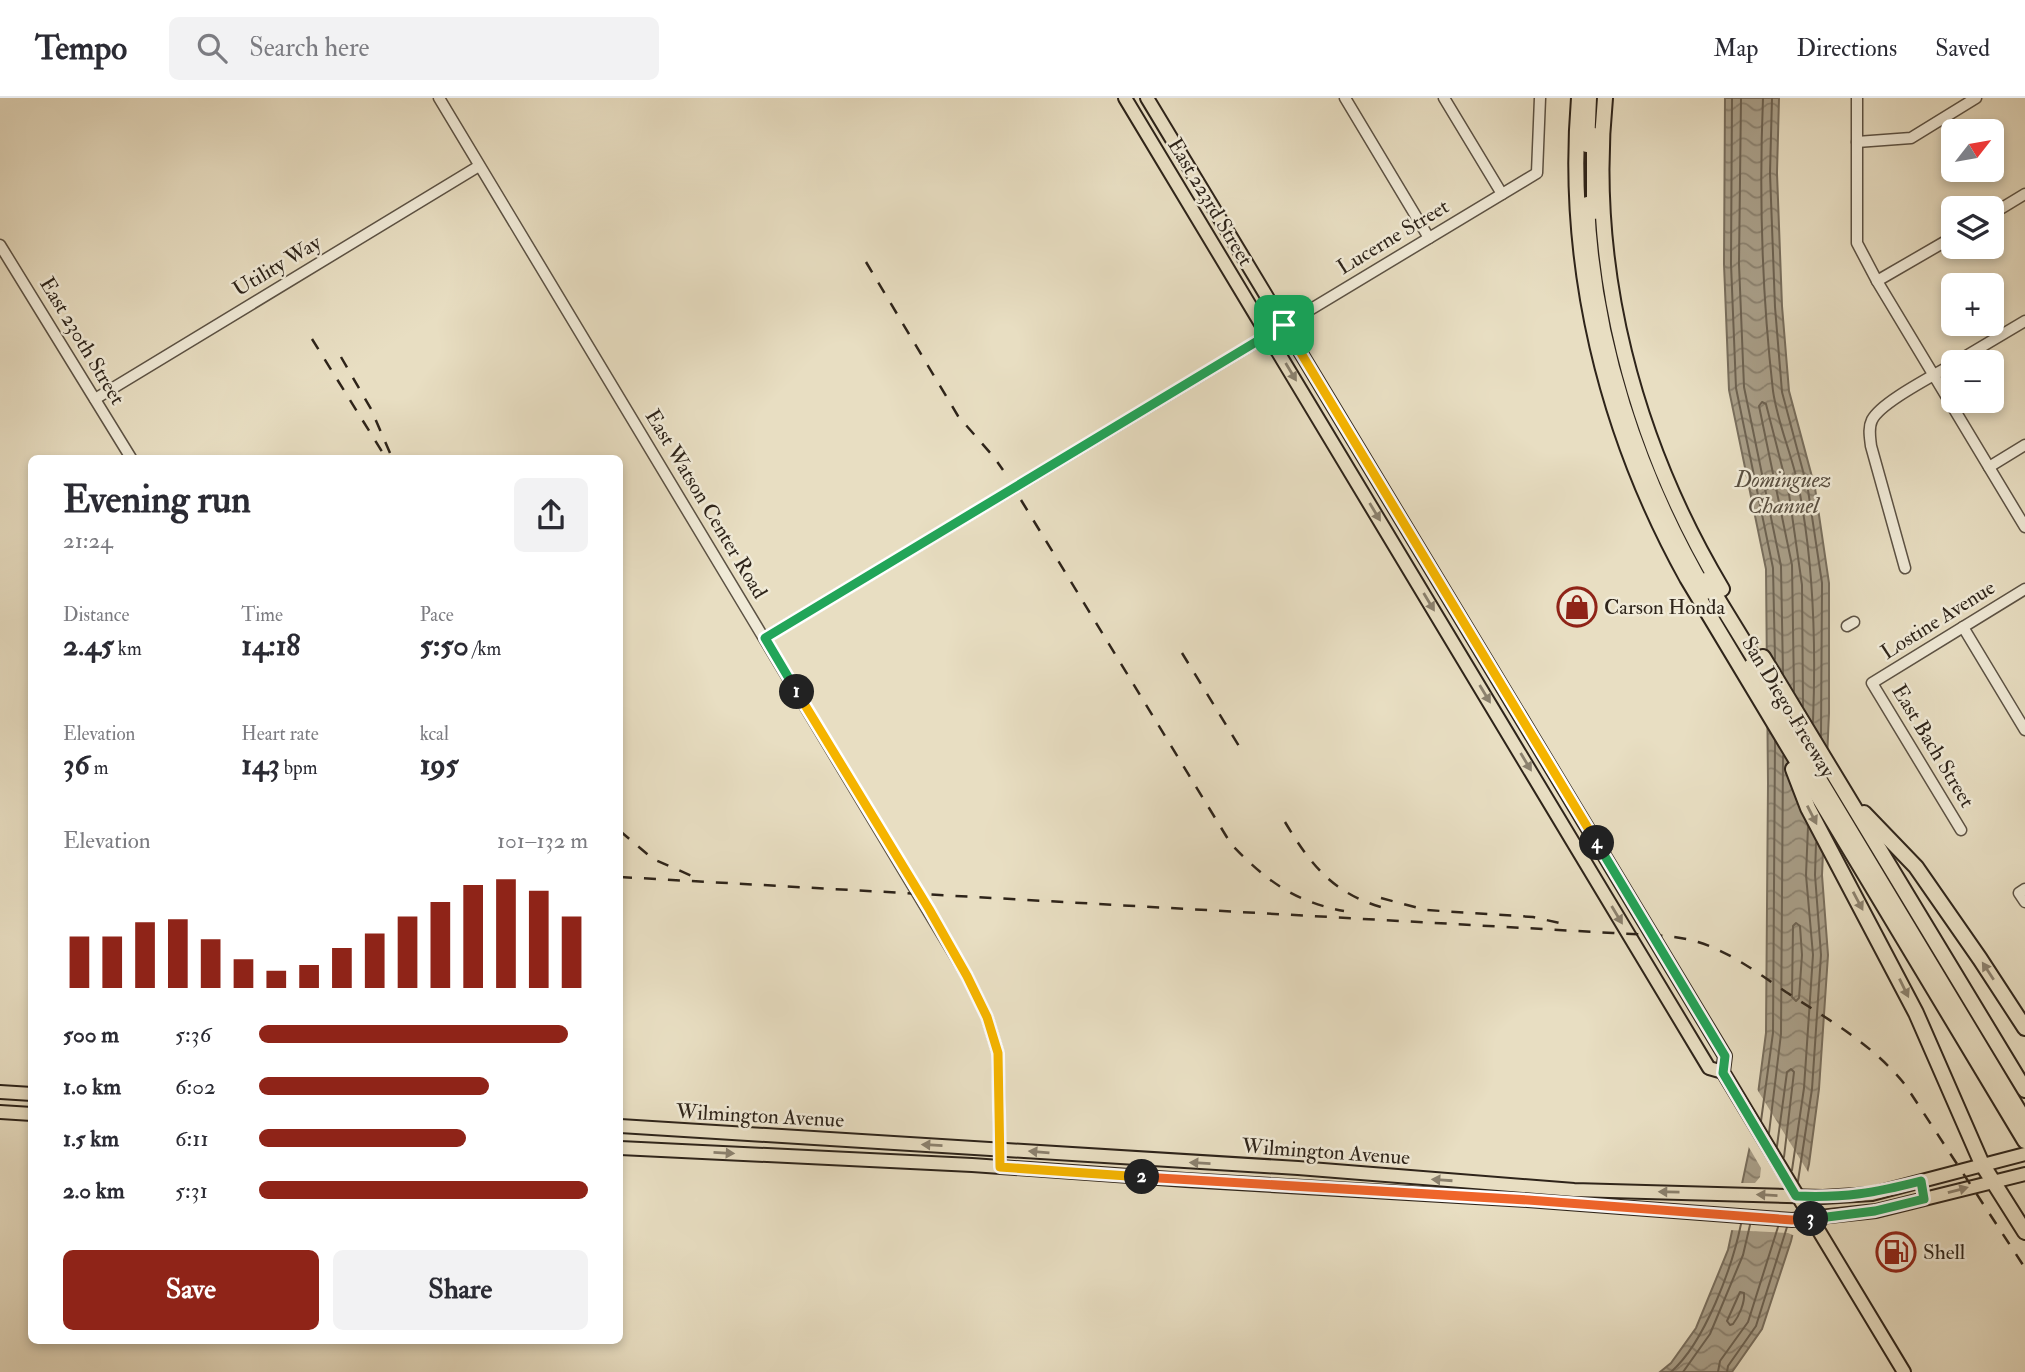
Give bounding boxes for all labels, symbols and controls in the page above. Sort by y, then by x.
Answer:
search box [169,17,659,80]
text: Tempo [35,28,127,69]
icon: search [193,29,231,67]
text: Search here [249,32,369,64]
text: Map [1713,33,1758,64]
text: Directions [1796,33,1897,64]
text: Saved [1935,33,1990,64]
north arrow [1941,119,2004,182]
map controls [1941,119,2004,413]
street label: East 223rd Street [1161,133,1259,271]
street label: Lucerne Street [1332,193,1454,281]
button: layers [1941,196,2004,259]
street label: Utility Way [228,229,327,303]
street label: East 230th Street [33,272,131,410]
button: + [1941,273,2004,336]
pin [1254,295,1314,355]
icon: arrive [1265,306,1303,344]
button: − [1941,350,2004,413]
one-way arrow [1284,363,1297,382]
street label: East Watson Center Road [639,404,774,604]
water label: Dominguez Channel [1734,465,1831,520]
text: Evening run [63,476,251,524]
button: share [514,478,588,552]
one-way arrow [1369,502,1381,521]
text: 21:24 [63,526,113,555]
street label: Lostine Avenue [1876,574,2000,666]
shop icon: Carson Honda [1556,586,1598,628]
one-way arrow [1423,592,1436,611]
place label: Carson Honda [1604,594,1725,621]
text: Distance [63,603,129,627]
text: Time [241,603,283,627]
text: Pace [420,603,454,627]
text: 2.45 [63,627,114,664]
text: 14:18 [241,627,300,664]
text: 5:50 [420,627,469,664]
street label: San Diego Freeway [1735,631,1841,783]
text: km [114,637,142,661]
text: /km [469,637,501,661]
pin: 1 [780,674,814,710]
text: 1 [793,679,800,703]
street label: East Bach Street [1886,679,1980,813]
one-way arrow [1479,684,1491,703]
text: Elevation [63,722,135,746]
text: Heart rate [241,722,319,746]
text: kcal [420,722,449,746]
text: 36 [63,746,90,783]
text: 143 [241,746,280,783]
text: 195 [420,746,459,783]
one-way arrow [1520,753,1532,772]
text: m [90,756,108,780]
text: bpm [280,756,317,780]
one-way arrow [1806,805,1818,825]
text: Elevation [63,826,151,855]
text: 101–132 m [497,826,588,855]
pin: 4 [1580,826,1614,860]
text: 4 [1591,830,1602,854]
one-way arrow [1853,891,1864,911]
one-way arrow [1611,905,1624,924]
one-way arrow [1981,962,1995,980]
one-way arrow [1898,978,1909,998]
text: 500 m [63,1020,119,1049]
text: 5:36 [175,1020,211,1049]
text: 1.0 km [63,1072,121,1101]
text: 6:02 [175,1072,216,1101]
street label: Wilmington Avenue [674,1098,845,1134]
text: 1.5 km [63,1124,119,1153]
text: 6:11 [175,1124,209,1153]
street label: Wilmington Avenue [1240,1133,1411,1171]
one-way arrow [920,1139,942,1150]
one-way arrow [1027,1146,1049,1157]
one-way arrow [713,1148,735,1159]
one-way arrow [1189,1157,1211,1168]
pin: 2 [1124,1160,1160,1194]
text: 2 [1137,1164,1146,1188]
one-way arrow [1431,1174,1453,1185]
text: 2.0 km [63,1176,125,1205]
text: 5:31 [175,1176,208,1205]
one-way arrow [1947,1184,1969,1195]
one-way arrow [1658,1186,1680,1198]
one-way arrow [1756,1189,1778,1200]
pin: 3 [1794,1202,1828,1236]
text: 3 [1807,1206,1814,1230]
fuel station icon: Shell [1875,1231,1917,1273]
place label: Shell [1923,1239,1966,1266]
button: Save [63,1250,319,1330]
button: Share [333,1250,588,1330]

